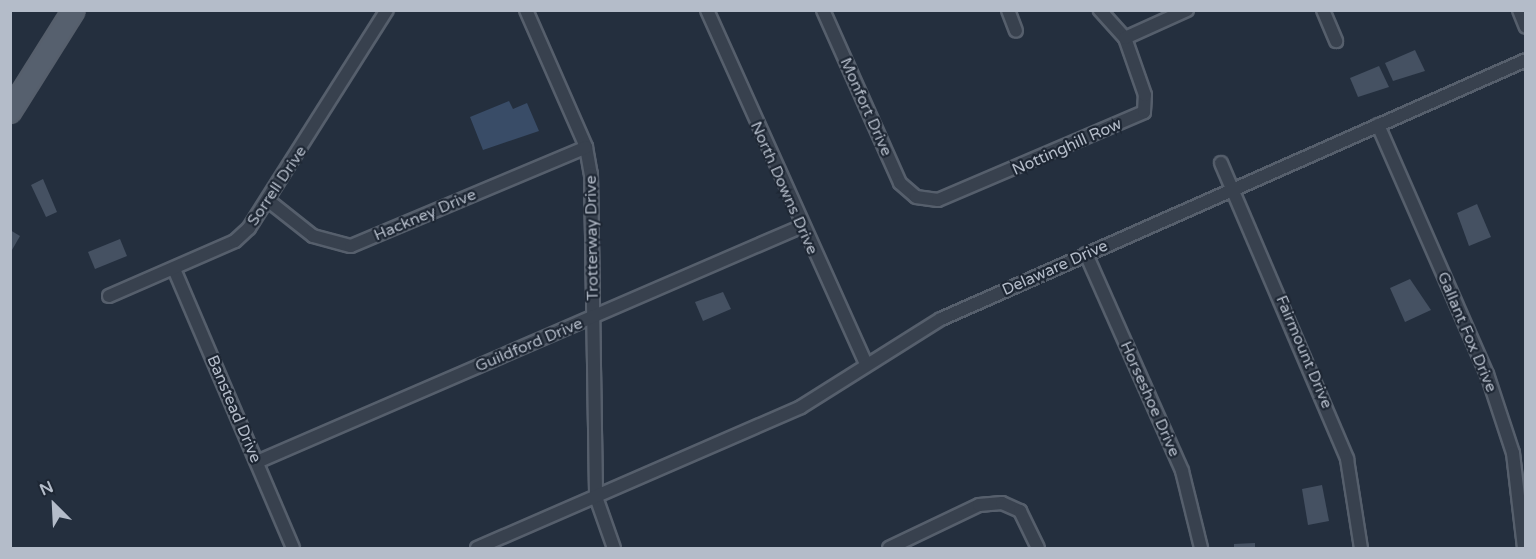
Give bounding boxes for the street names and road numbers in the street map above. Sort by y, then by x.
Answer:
street label: Monfort Drive [836,55,896,159]
street label: Nottinghill Row [1009,114,1125,180]
street label: North Downs Drive [746,119,822,257]
street label: Sorrell Drive [243,142,311,230]
street label: Trotterway Drive [581,175,603,301]
street label: Hackney Drive [371,185,479,245]
street label: Delaware Drive [999,236,1111,300]
street label: Gallant Fox Drive [1433,269,1501,395]
street label: Fairmount Drive [1272,293,1336,411]
street label: Guildford Drive [472,314,586,376]
street label: Horseshoe Drive [1116,338,1184,460]
street label: Banstead Drive [203,352,265,466]

